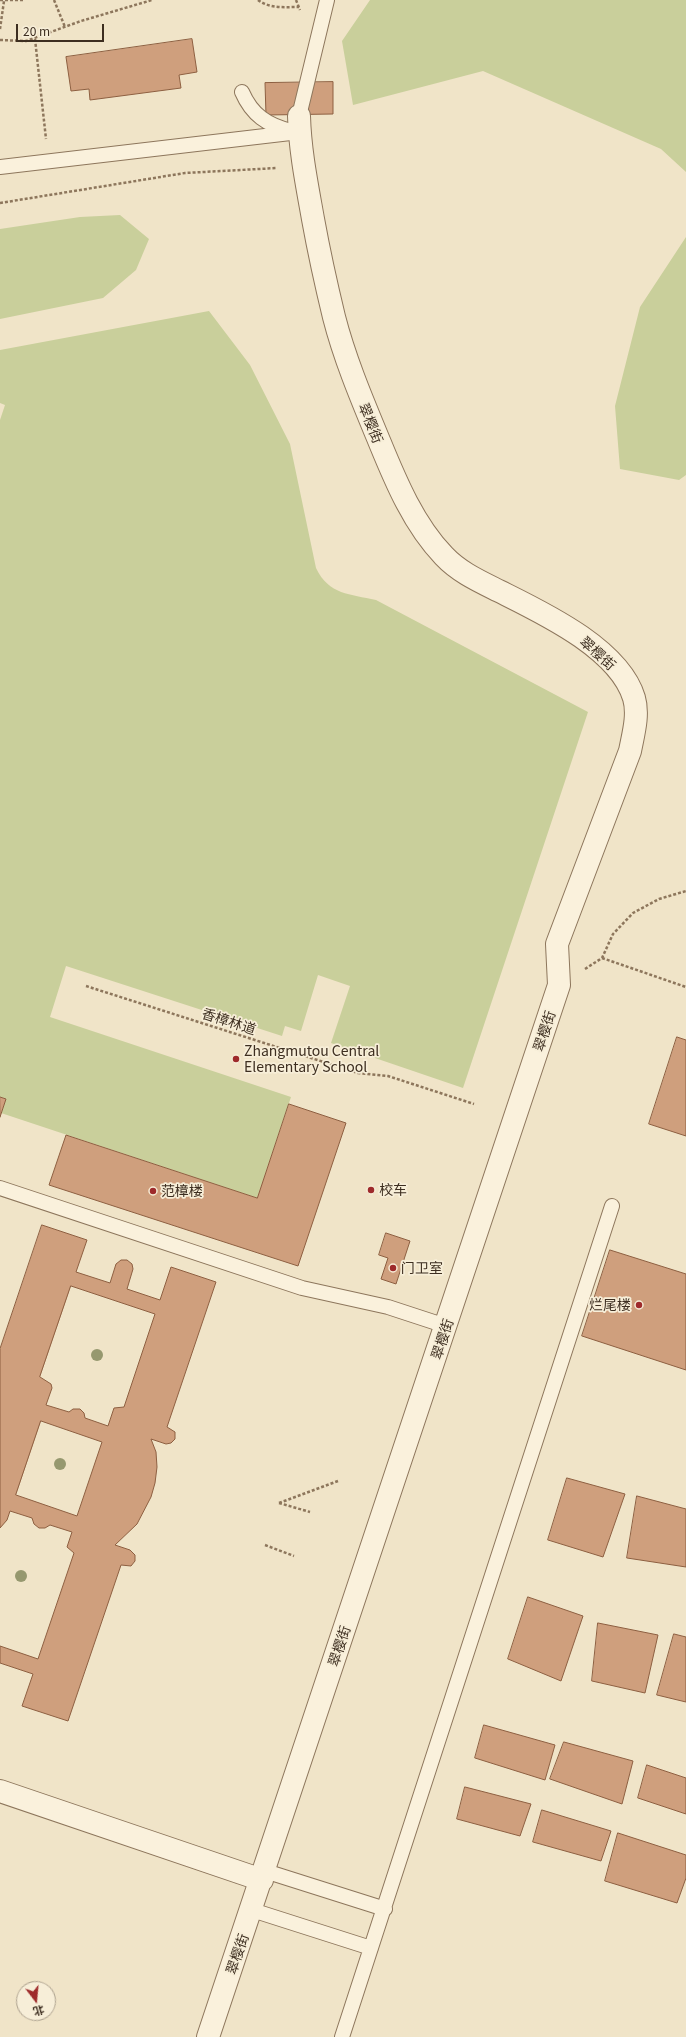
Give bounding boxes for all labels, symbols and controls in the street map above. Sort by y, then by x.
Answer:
scale bar [18,16,106,42]
text: 20 m [23,22,50,39]
street label: 翠樱街 [355,400,387,446]
street label: 翠樱街 [577,633,619,673]
street label: 香樟林道 [200,1004,258,1038]
street label: 翠樱街 [530,1008,558,1054]
place label: Zhangmutou Central Elementary School [244,1043,379,1076]
marker: Zhangmutou Central Elementary School [231,1054,241,1064]
place label: 校车 [379,1182,407,1198]
place label: 范樟楼 [161,1183,203,1199]
marker: 校车 [366,1185,376,1195]
marker: 范樟楼 [148,1186,158,1196]
place label: 门卫室 [401,1260,443,1276]
marker: 门卫室 [388,1263,398,1273]
place label: 烂尾楼 [589,1297,631,1313]
marker: 烂尾楼 [634,1300,644,1310]
street label: 翠樱街 [428,1316,456,1362]
street label: 翠樱街 [325,1623,353,1669]
street label: 翠樱街 [222,1931,252,1977]
north arrow [16,1981,56,2021]
text: 北 [32,2002,47,2021]

